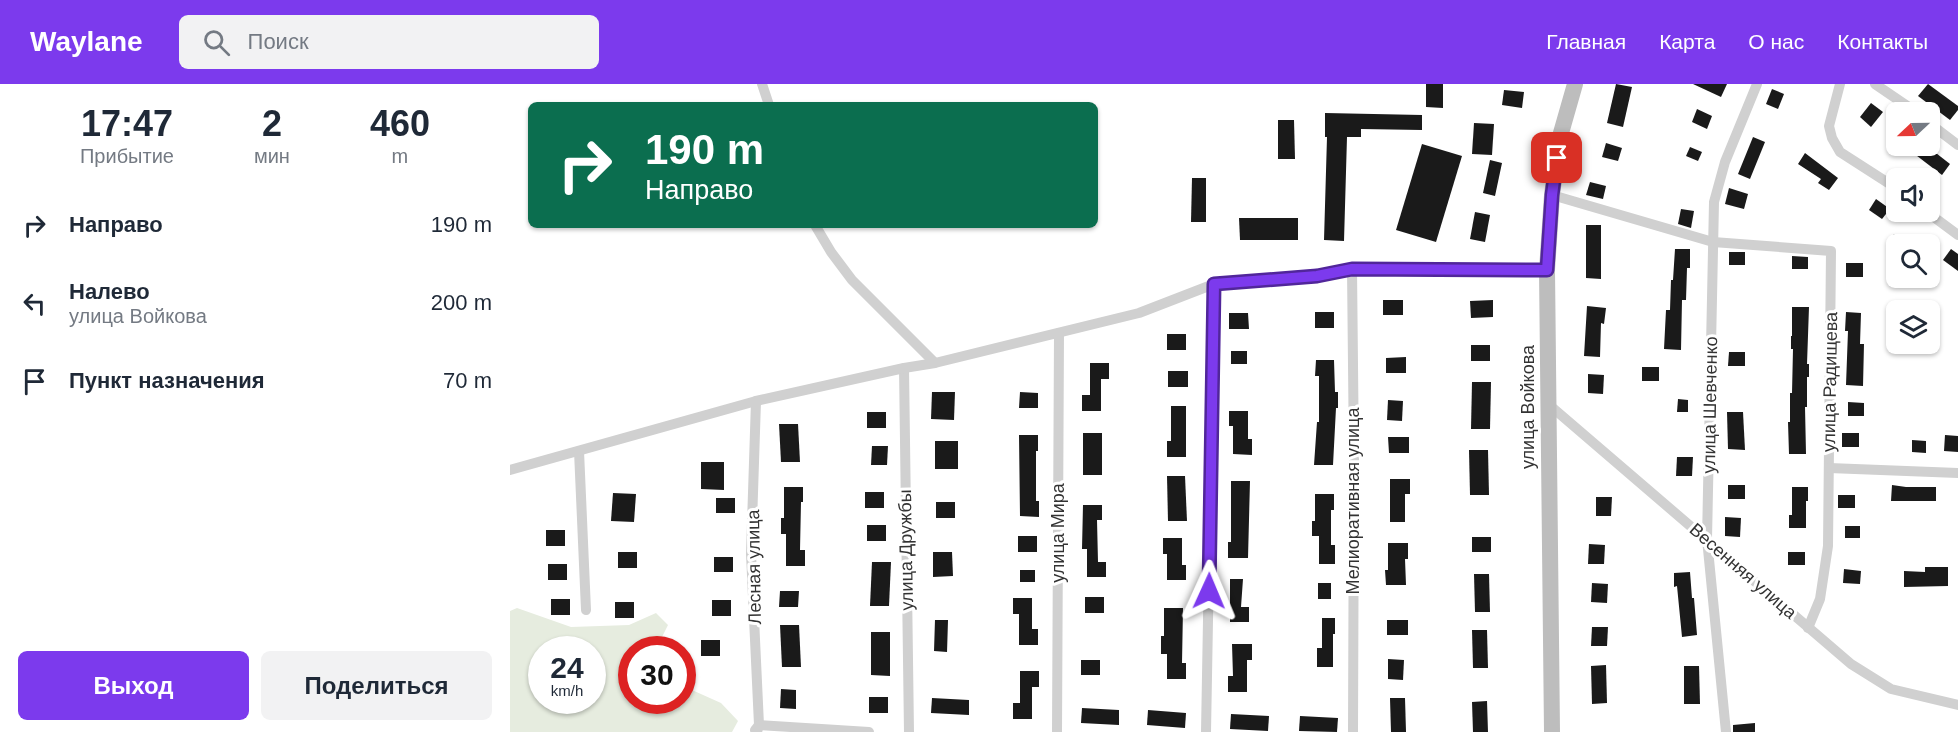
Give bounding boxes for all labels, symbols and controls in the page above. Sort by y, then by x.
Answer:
search box [179,15,599,69]
text: Waylane [30,26,143,57]
icon: search [200,26,233,59]
text: Поиск [248,29,309,54]
text: Главная [1546,30,1626,53]
text: Карта [1659,30,1715,53]
text: О нас [1748,30,1804,53]
text: Контакты [1837,30,1928,53]
north arrow [1886,102,1940,156]
map controls [1886,102,1940,354]
text: 17:47 [81,103,173,144]
text: 2 [262,103,282,144]
text: 460 [370,103,430,144]
icon: right [546,126,624,204]
text: 190 m [645,126,764,173]
pin [1531,132,1582,183]
icon: arrive [1540,141,1573,174]
text: Прибытие [80,145,174,167]
text: мин [254,145,290,167]
text: m [392,145,408,167]
button: sound [1886,168,1940,222]
text: Направо [645,175,753,205]
icon: right [18,209,51,242]
text: Направо [69,212,163,237]
text: 190 m [431,212,492,237]
button: search [1886,234,1940,288]
text: Налево [69,279,150,304]
icon: left [18,287,51,320]
text: 200 m [431,290,492,315]
button: layers [1886,300,1940,354]
text: улица Войкова [69,305,207,327]
street label: улица Радищева [1819,311,1841,452]
street label: улица Шевченко [1699,336,1721,474]
street label: улица Войкова [1518,344,1538,469]
icon: arrive [18,365,51,398]
text: Пункт назначения [69,368,265,393]
text: 70 m [443,368,492,393]
street label: Мелиоративная улица [1343,407,1363,594]
street label: улица Мира [1048,482,1068,583]
street label: улица Дружбы [895,489,917,611]
street label: Лесная улица [743,508,765,625]
street label: Весенняя улица [1686,519,1801,623]
position arrow [1177,559,1241,623]
speed limit sign: 30 [618,636,696,714]
button: Выход [18,651,249,720]
button: Поделиться [261,651,492,720]
text: 24 [550,651,584,684]
text: km/h [551,682,583,699]

